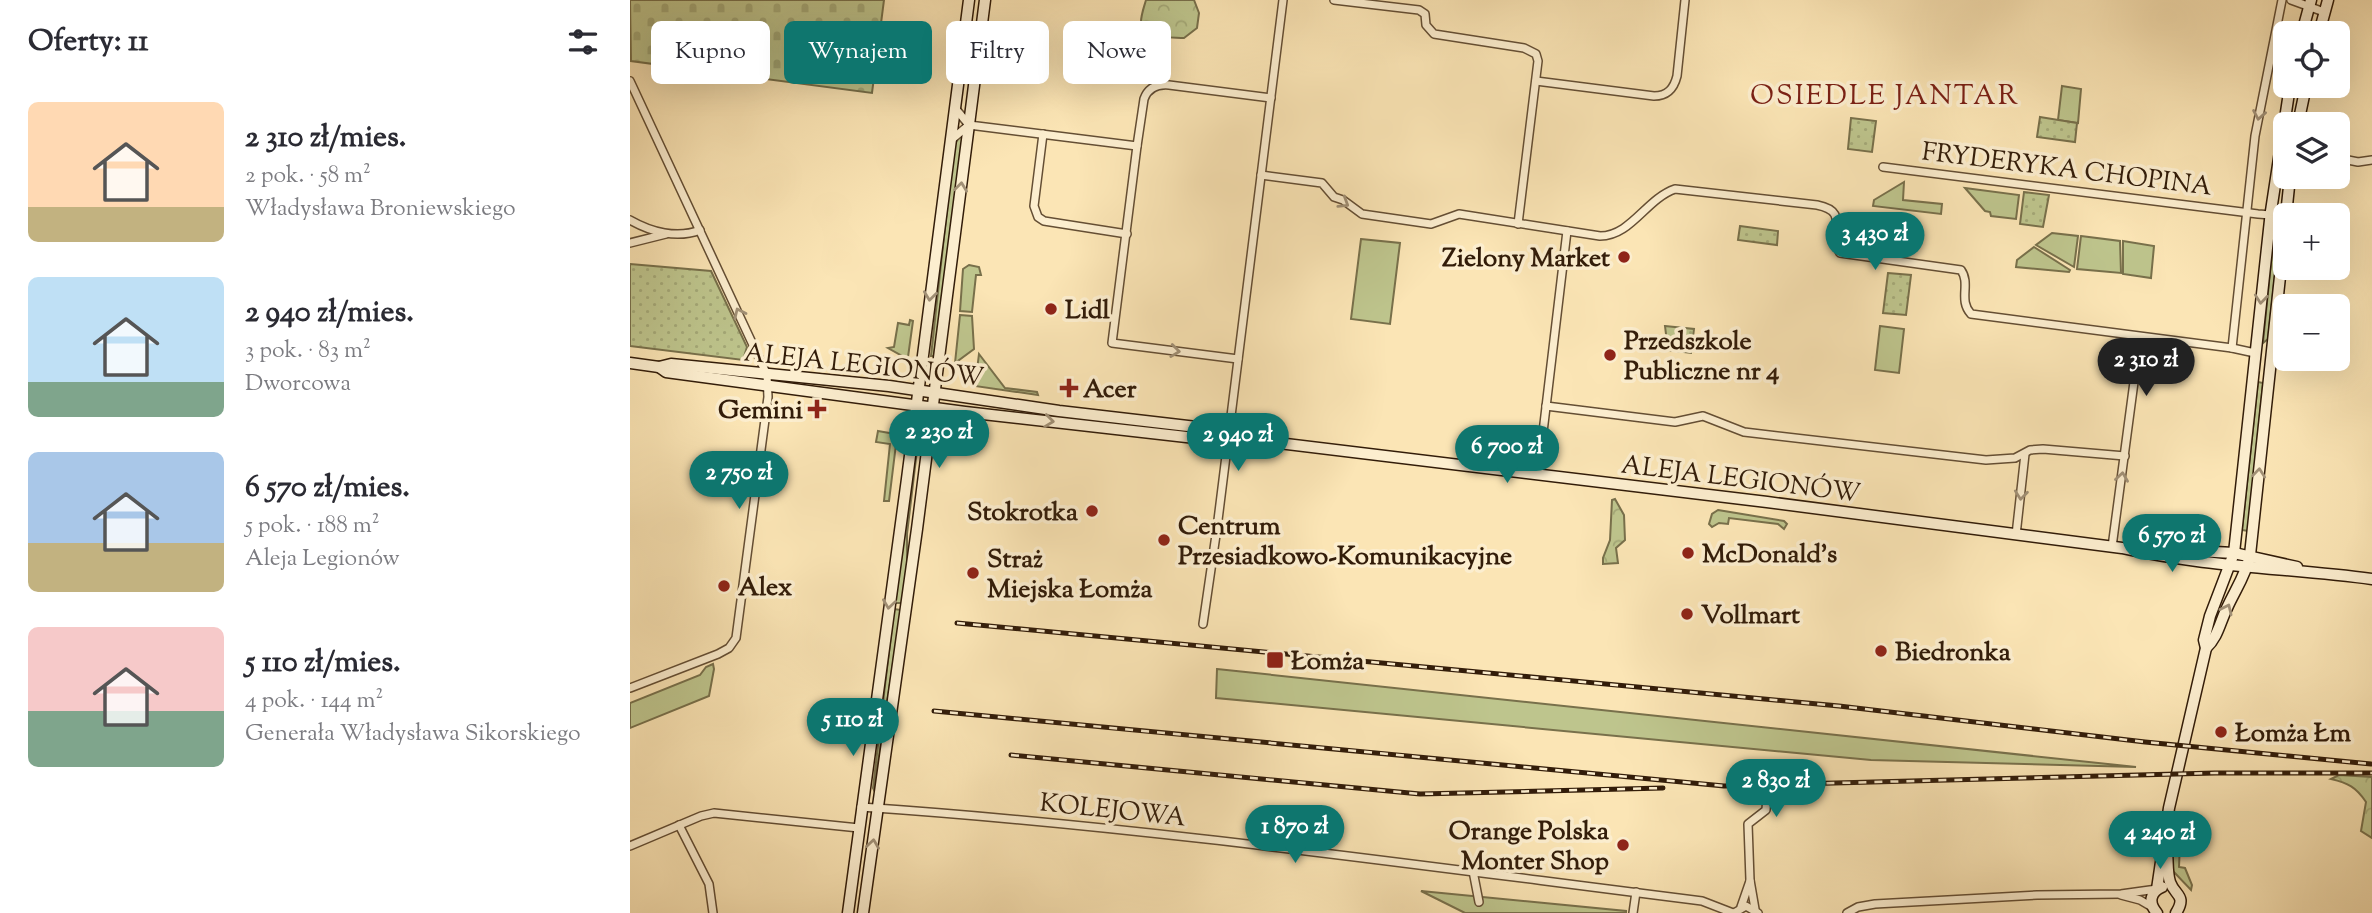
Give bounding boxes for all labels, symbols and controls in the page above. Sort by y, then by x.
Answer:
text: Oferty: 11 [28,21,148,64]
chip: Kupno [651,21,770,84]
chip: Wynajem [784,21,932,84]
chip: Filtry [946,21,1049,84]
chip: Nowe [1063,21,1171,84]
map controls [2273,21,2350,371]
button: locate [2273,21,2350,98]
icon: filters [564,23,602,61]
district label: OSIEDLE JANTAR [1750,77,2020,117]
one-way arrow [2252,109,2267,121]
button: layers [2273,112,2350,189]
text: 2 310 zł/mies. [245,117,406,160]
icon: home [84,130,168,214]
street label: FRYDERYKA CHOPINA [1919,134,2214,207]
text: 2 pok. · 58 m² [245,160,371,193]
one-way arrow [953,181,968,193]
text: Władysława Broniewskiego [245,193,516,226]
one-way arrow [1337,195,1350,208]
button: + [2273,203,2350,280]
pin: 3 430 zł [1803,212,1947,272]
text: 3 430 zł [1841,218,1909,251]
place label: Zielony Market [1442,241,1610,278]
marker: Zielony Market [1616,249,1632,265]
one-way arrow [922,290,937,301]
text: 2 940 zł/mies. [245,292,414,335]
place label: Lidl [1065,293,1111,330]
one-way arrow [2254,293,2269,305]
button: − [2273,294,2350,371]
marker: Lidl [1043,301,1059,317]
icon: home [84,305,168,389]
one-way arrow [733,308,747,320]
place label: Przedszkole Publiczne nr 4 [1624,324,1779,391]
text: 3 pok. · 83 m² [245,335,371,368]
street label: ALEJA LEGIONÓW [742,335,986,397]
pin: 2 310 zł [2074,338,2218,398]
one-way arrow [1169,344,1181,359]
text: 2 310 zł [2114,344,2178,377]
marker: Przedszkole Publiczne nr 4 [1602,347,1618,363]
text: Dworcowa [245,368,351,401]
place label: Acer [1083,372,1137,409]
marker: Acer [1061,380,1077,396]
place label: Gemini [718,393,804,430]
marker: Gemini [809,401,825,417]
pin: 2 230 zł [867,410,1011,470]
one-way arrow [1044,413,1055,428]
pin: 2 940 zł [1166,414,1310,473]
text: 2 230 zł [905,416,973,449]
text: 2 940 zł [1203,419,1273,452]
pin: 6 700 zł [1435,426,1579,485]
text: 6 700 zł [1471,431,1543,464]
street label: ALEJA LEGIONÓW [1619,447,1863,514]
pin: 2 750 zł [667,452,811,511]
text: 2 750 zł [705,457,773,490]
text: 6 570 zł/mies. [245,467,410,510]
one-way arrow [2251,467,2266,478]
one-way arrow [2114,471,2129,483]
icon: home [84,480,168,564]
one-way arrow [2013,489,2028,500]
place label: Stokrotka [967,495,1078,532]
marker: Stokrotka [1084,503,1100,519]
place label: Centrum Przesiadkowo-Komunikacyjne [1178,509,1512,576]
text: 5 pok. · 188 m² [245,510,379,543]
pin: 6 570 zł [2100,514,2244,574]
text: 6 570 zł [2138,520,2206,553]
marker: Centrum Przesiadkowo-Komunikacyjne [1156,532,1172,548]
place label: McDonald's [1702,537,1837,574]
place label: Straż Miejska Łomża [987,542,1152,609]
text: Aleja Legionów [245,543,400,576]
marker: McDonald's [1680,545,1696,561]
marker: Straż Miejska Łomża [965,565,981,581]
place label: Alex [738,570,792,607]
marker: Alex [716,578,732,594]
one-way arrow [882,598,897,609]
place label: Vollmart [1701,598,1800,635]
one-way arrow [2219,603,2233,616]
marker: Vollmart [1679,606,1695,622]
place label: Biedronka [1895,635,2011,672]
text: 5 110 zł/mies. [245,642,401,685]
marker: Biedronka [1873,643,1889,659]
place label: Łomża [1291,644,1364,681]
marker: Łomża [1265,650,1285,670]
icon: home [84,655,168,739]
text: 4 pok. · 144 m² [245,685,383,718]
pin: 5 110 zł [781,698,925,758]
text: 5 110 zł [823,704,883,737]
place label: Łomża Łm [2235,716,2351,753]
text: Generała Władysława Sikorskiego [245,718,581,751]
marker: Łomża Łm [2213,724,2229,740]
pin: 2 830 zł [1704,760,1848,819]
text: 2 830 zł [1742,765,1810,798]
street label: KOLEJOWA [1038,785,1188,838]
pin: 1 870 zł [1223,806,1367,865]
text: 1 870 zł [1261,811,1329,844]
pin: 4 240 zł [2088,812,2232,871]
place label: Orange Polska Monter Shop [1449,814,1609,881]
text: 4 240 zł [2125,817,2195,850]
marker: Orange Polska Monter Shop [1615,837,1631,853]
one-way arrow [865,838,880,850]

